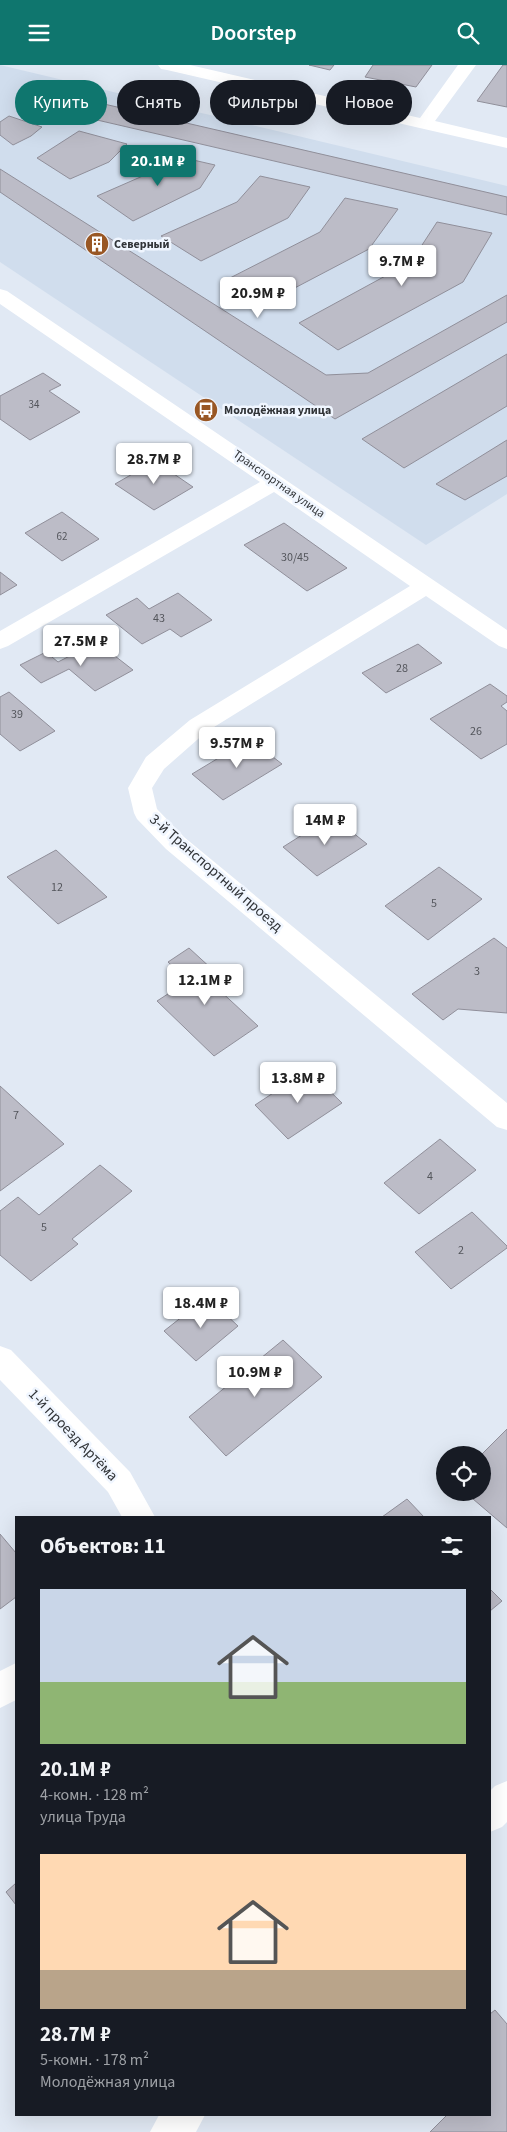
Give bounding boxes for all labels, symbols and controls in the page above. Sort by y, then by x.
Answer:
text: Doorstep [210,17,297,49]
icon: menu [25,19,53,47]
icon: search [454,19,482,47]
chip: Купить [15,80,107,125]
chip: Снять [117,80,200,125]
chip: Фильтры [210,80,316,125]
chip: Новое [326,80,412,125]
pin: 20.1M ₽ [112,145,204,187]
text: 20.1M ₽ [131,150,185,172]
building icon: Северный [84,231,110,257]
place label: Северный [114,236,169,253]
pin: 9.7M ₽ [361,245,443,287]
text: 9.7M ₽ [379,250,425,272]
pin: 20.9M ₽ [212,277,304,319]
text: 20.9M ₽ [231,282,285,304]
house number: 34 [29,397,40,412]
bus stop icon: Молодёжная улица [193,397,219,423]
place label: Молодёжная улица [224,402,331,419]
pin: 28.7M ₽ [108,443,200,485]
street label: Транспортная улица [230,446,328,522]
text: 28.7M ₽ [127,448,181,470]
house number: 62 [57,529,67,544]
house number: 30/45 [281,549,309,566]
house number: 43 [153,610,165,627]
pin: 27.5M ₽ [35,625,127,667]
text: 27.5M ₽ [54,630,108,652]
house number: 28 [396,660,408,677]
house number: 39 [11,706,23,723]
house number: 26 [470,723,482,740]
pin: 9.57M ₽ [191,727,283,769]
text: 9.57M ₽ [210,732,264,754]
pin: 14M ₽ [290,803,360,846]
street label: 3-й Транспортный проезд [145,809,287,937]
text: 14M ₽ [305,809,345,831]
house number: 12 [51,879,63,896]
house number: 5 [431,895,437,912]
pin: 12.1M ₽ [159,963,251,1006]
house number: 3 [474,963,480,980]
text: 12.1M ₽ [178,969,232,991]
pin: 13.8M ₽ [252,1061,344,1104]
text: 13.8M ₽ [271,1067,325,1089]
house number: 7 [13,1107,19,1124]
house number: 4 [427,1168,433,1185]
house number: 5 [41,1219,47,1236]
house number: 2 [458,1242,464,1259]
pin: 18.4M ₽ [155,1287,247,1329]
text: 18.4M ₽ [174,1292,228,1314]
pin: 10.9M ₽ [209,1355,301,1398]
text: 10.9M ₽ [228,1361,282,1383]
street label: 1-й проезд Артёма [23,1384,123,1486]
map controls [436,1446,491,1501]
button: locate [436,1446,491,1501]
text: Объектов: 11 [40,1531,166,1561]
icon: filters [438,1532,466,1560]
icon: home [208,1622,298,1712]
text: 20.1M ₽ [40,1754,111,1784]
text: 4-комн. · 128 m² [40,1784,149,1806]
text: улица Труда [40,1806,126,1828]
icon: home [208,1887,298,1977]
text: 28.7M ₽ [40,2019,111,2049]
text: 5-комн. · 178 m² [40,2049,149,2071]
text: Молодёжная улица [40,2071,175,2093]

